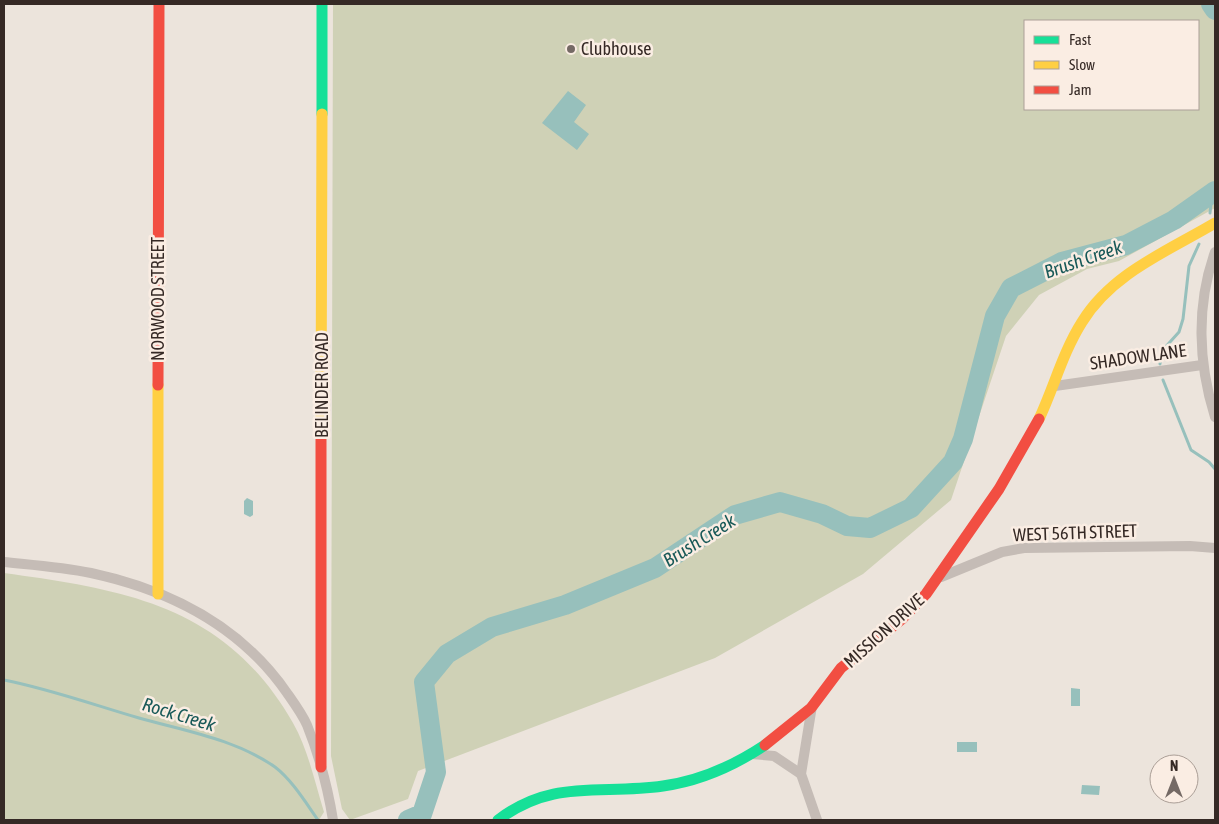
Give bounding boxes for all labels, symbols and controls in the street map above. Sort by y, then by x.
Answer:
legend [1024,20,1199,110]
text: Fast [1069,31,1091,48]
place label: Clubhouse [581,38,652,59]
marker: Clubhouse [565,43,577,55]
text: Slow [1069,56,1095,73]
text: Jam [1069,81,1092,98]
water label: Brush Creek [1041,235,1126,283]
street label: NORWOOD STREET [147,237,168,361]
street label: BELINDER ROAD [311,332,332,438]
street label: SHADOW LANE [1089,339,1188,374]
water label: Brush Creek [659,509,740,571]
street label: WEST 56TH STREET [1013,520,1137,545]
street label: MISSION DRIVE [839,589,928,672]
water label: Rock Creek [140,692,219,736]
north arrow [1149,754,1199,804]
text: N [1170,758,1178,774]

